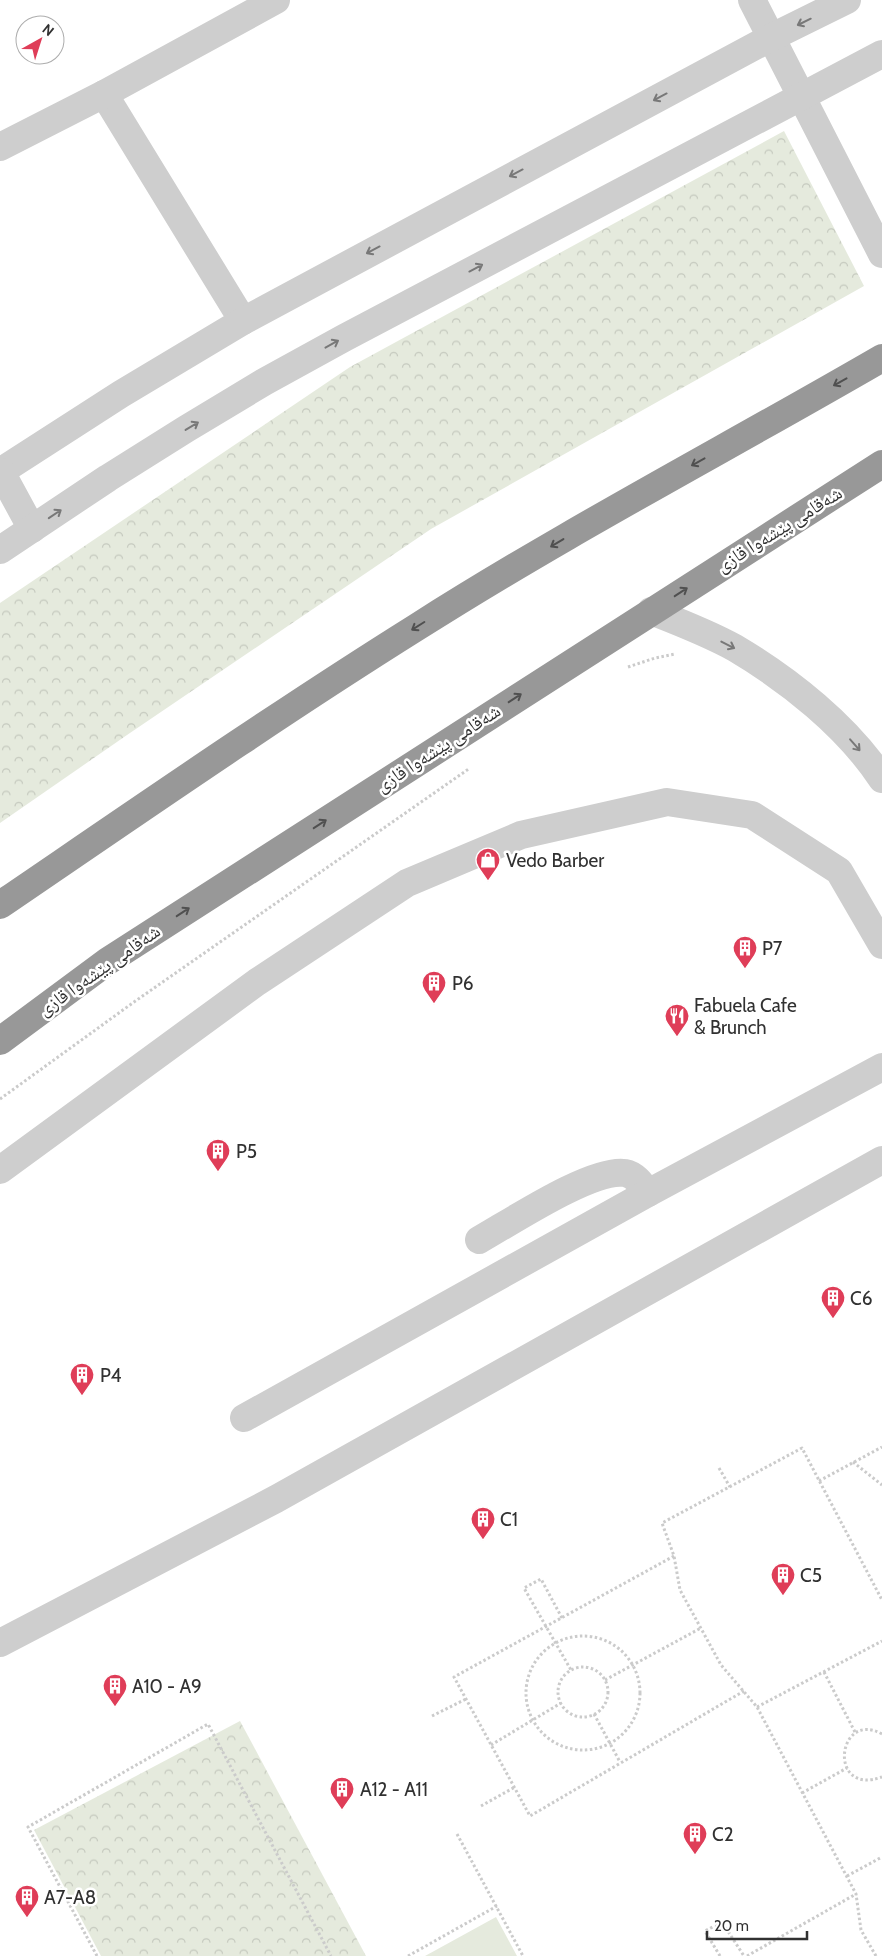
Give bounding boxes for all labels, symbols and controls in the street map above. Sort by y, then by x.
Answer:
north arrow [15,15,65,65]
one-way arrow [796,17,811,27]
text: N [39,20,58,40]
one-way arrow [652,92,667,102]
one-way arrow [509,169,524,178]
one-way arrow [366,246,381,255]
one-way arrow [468,263,483,272]
one-way arrow [325,339,340,349]
one-way arrow [832,377,847,387]
one-way arrow [184,420,198,430]
one-way arrow [691,457,706,467]
street label: شەقامی پێشەوا قازی [712,481,846,577]
one-way arrow [48,509,62,519]
one-way arrow [551,538,565,548]
one-way arrow [674,586,688,596]
one-way arrow [411,621,425,631]
one-way arrow [720,641,735,650]
one-way arrow [508,693,522,703]
street label: شەقامی پێشەوا قازی [371,699,505,797]
one-way arrow [849,738,861,751]
one-way arrow [312,819,326,829]
shop icon: Vedo Barber [475,847,501,881]
place label: Vedo Barber [506,849,604,872]
one-way arrow [176,907,190,917]
street label: شەقامی پێشەوا قازی [33,919,165,1021]
building icon: P7 [732,935,758,969]
place label: P7 [762,937,783,960]
building icon: P6 [421,970,447,1004]
place label: P6 [452,972,474,995]
place label: Fabuela Cafe & Brunch [694,994,797,1039]
restaurant icon: Fabuela Cafe & Brunch [664,1003,690,1037]
building icon: P5 [205,1138,231,1172]
place label: P5 [236,1140,257,1163]
building icon: C6 [820,1285,846,1319]
place label: C6 [850,1287,873,1310]
building icon: P4 [69,1362,95,1396]
place label: P4 [100,1364,122,1387]
building icon: C1 [470,1506,496,1540]
place label: C1 [500,1508,518,1531]
building icon: C5 [770,1562,796,1596]
place label: C5 [800,1564,822,1587]
building icon: A10 - A9 [102,1673,128,1707]
place label: A10 - A9 [132,1675,202,1698]
building icon: A12 - A11 [329,1776,355,1810]
place label: A12 - A11 [360,1778,428,1801]
building icon: C2 [682,1821,708,1855]
place label: C2 [712,1823,734,1846]
building icon: A7-A8 [14,1884,40,1918]
place label: A7-A8 [44,1886,96,1909]
scale bar [707,1908,807,1940]
text: 20 m [714,1917,749,1935]

